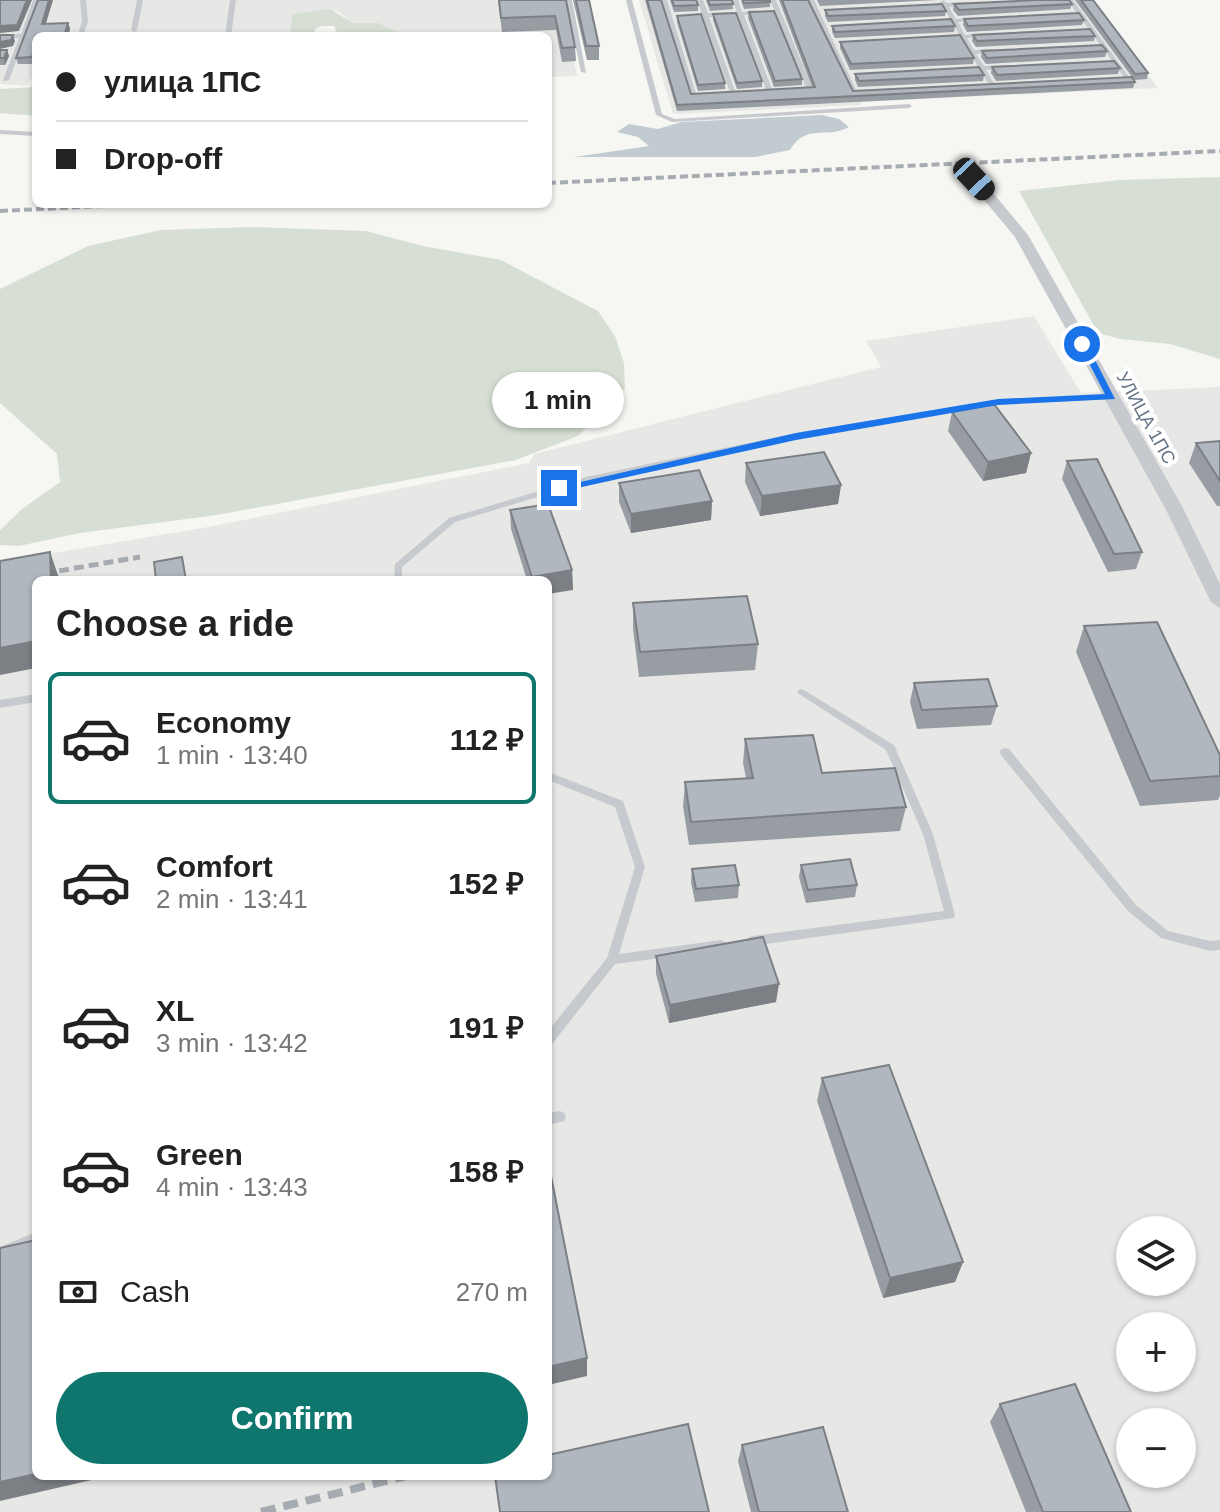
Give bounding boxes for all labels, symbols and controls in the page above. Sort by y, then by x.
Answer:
text: улица 1ПС [104,65,262,98]
text: Drop-off [104,142,222,175]
car [949,153,999,205]
route start [1064,326,1100,362]
street label: УЛИЦА 1ПС [1113,369,1179,467]
callout: 1 min [493,372,625,428]
text: 1 min [524,385,592,415]
route end [541,470,577,506]
text: Choose a ride [56,603,294,644]
icon: car [60,702,132,774]
text: Economy [156,706,291,739]
text: 112 ₽ [450,723,524,756]
text: 1 min · 13:40 [156,740,308,770]
icon: car [60,846,132,918]
text: Comfort [156,850,273,883]
text: 152 ₽ [448,867,524,900]
text: 2 min · 13:41 [156,884,308,914]
icon: car [60,990,132,1062]
text: XL [156,994,194,1027]
text: 191 ₽ [448,1011,524,1044]
text: 3 min · 13:42 [156,1028,308,1058]
icon: car [60,1134,132,1206]
text: Green [156,1138,243,1171]
text: 158 ₽ [448,1155,524,1188]
text: 4 min · 13:43 [156,1172,308,1202]
map controls [1116,1216,1196,1488]
button: layers [1116,1216,1196,1296]
icon: cash [56,1270,100,1314]
text: Cash [120,1275,190,1308]
text: 270 m [456,1277,528,1307]
button: + [1116,1312,1196,1392]
button: Confirm [56,1372,528,1464]
button: − [1116,1408,1196,1488]

